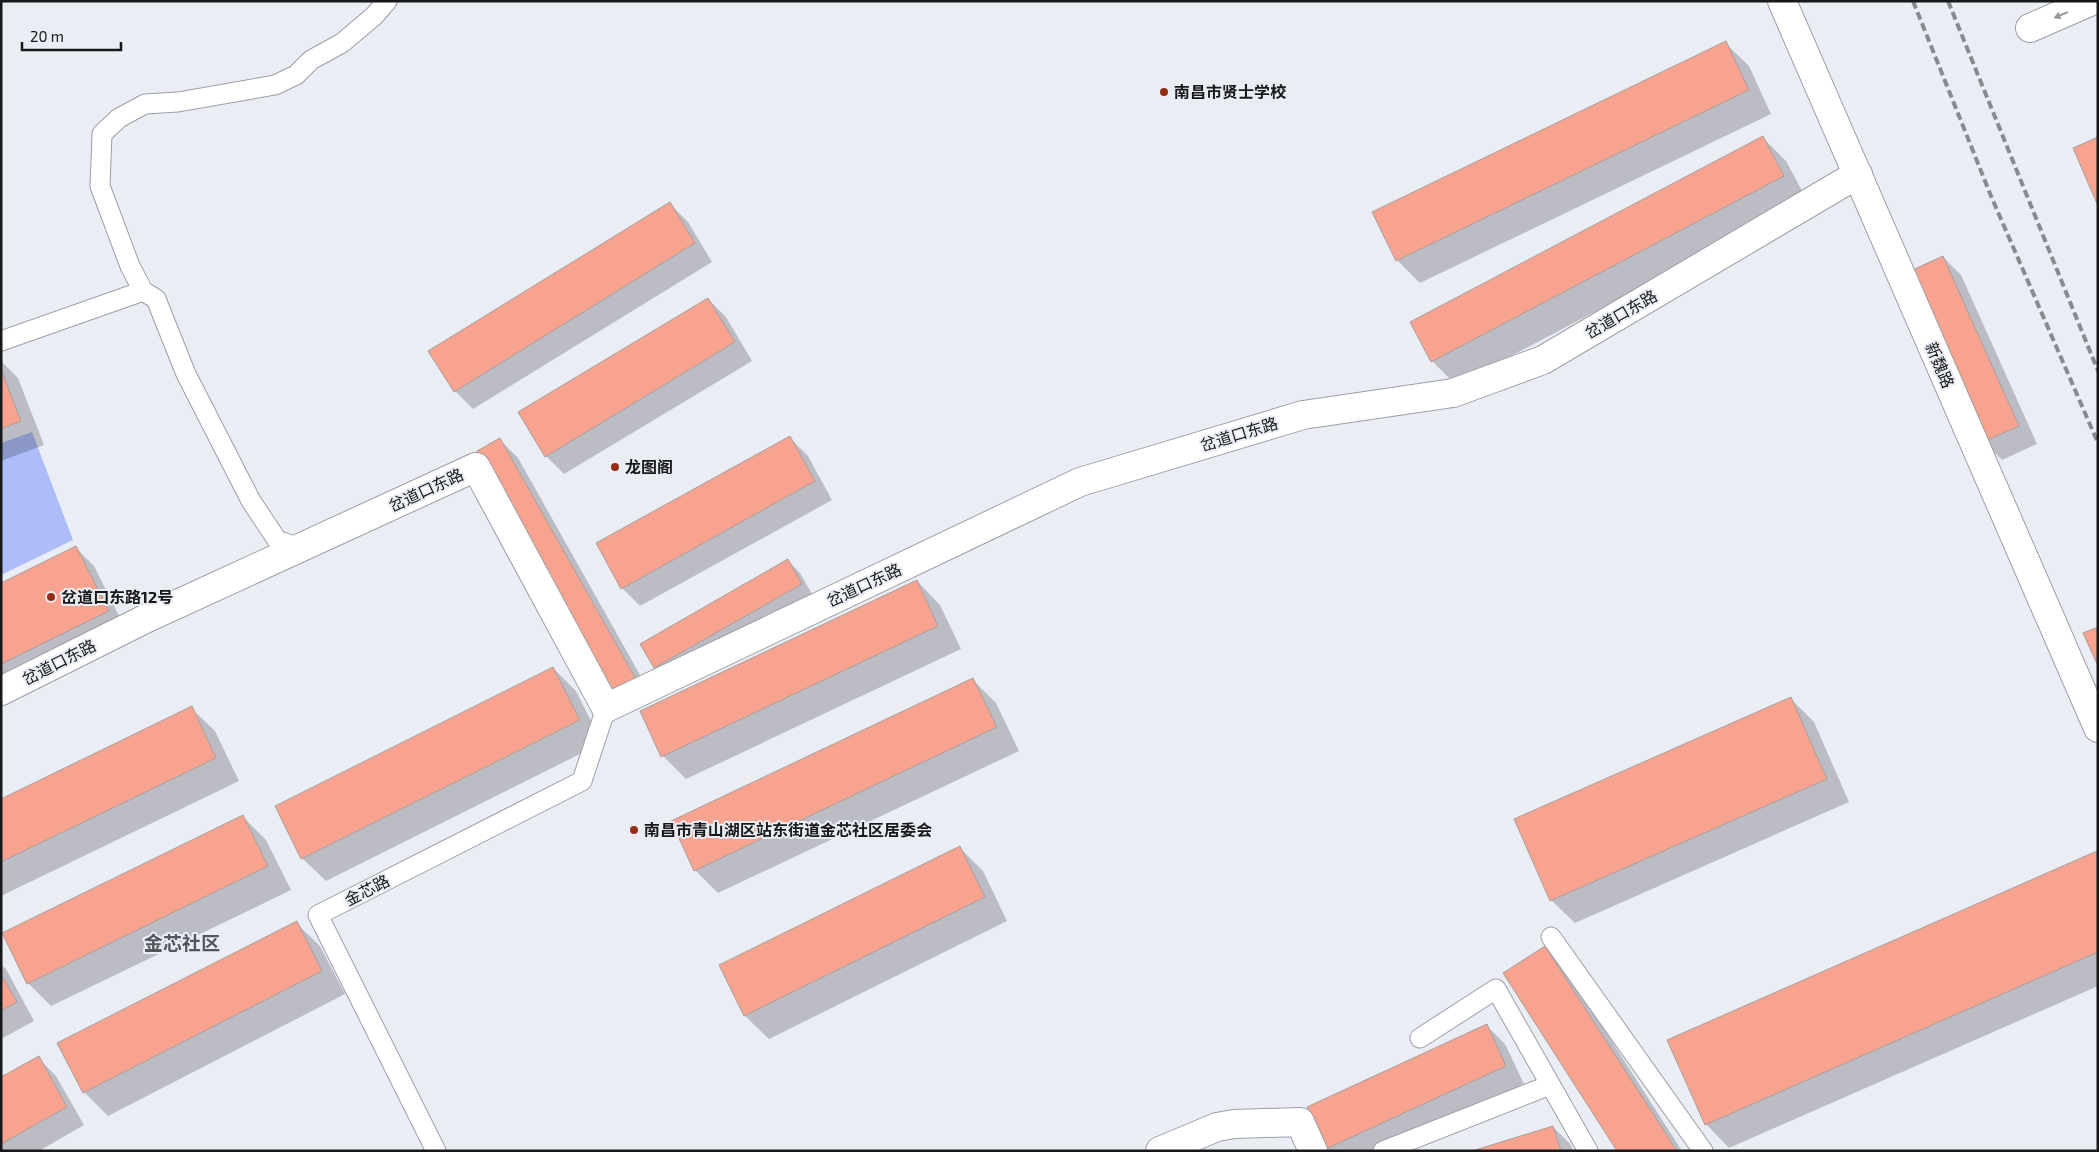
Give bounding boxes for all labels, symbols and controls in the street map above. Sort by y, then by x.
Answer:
one-way arrow [2054,11,2068,19]
scale bar [22,20,121,52]
text: 20 m [30,27,64,45]
place label: 南昌市贤士学校 [1174,82,1287,101]
marker: 南昌市贤士学校 [1158,86,1170,98]
street label: 岔道口东路 [1581,285,1660,342]
street label: 新魏路 [1922,339,1959,391]
street label: 岔道口东路 [1198,413,1280,454]
place label: 龙图阁 [625,457,673,476]
marker: 龙图阁 [609,461,621,473]
street label: 岔道口东路 [386,464,466,515]
street label: 岔道口东路 [824,559,904,610]
place label: 岔道口东路12号 [61,587,173,606]
marker: 岔道口东路12号 [45,591,57,603]
street label: 岔道口东路 [19,635,99,688]
place label: 南昌市青山湖区站东街道金芯社区居委会 [644,820,932,839]
marker: 南昌市青山湖区站东街道金芯社区居委会 [628,824,640,836]
street label: 金芯路 [341,870,392,909]
district label: 金芯社区 [144,931,220,954]

